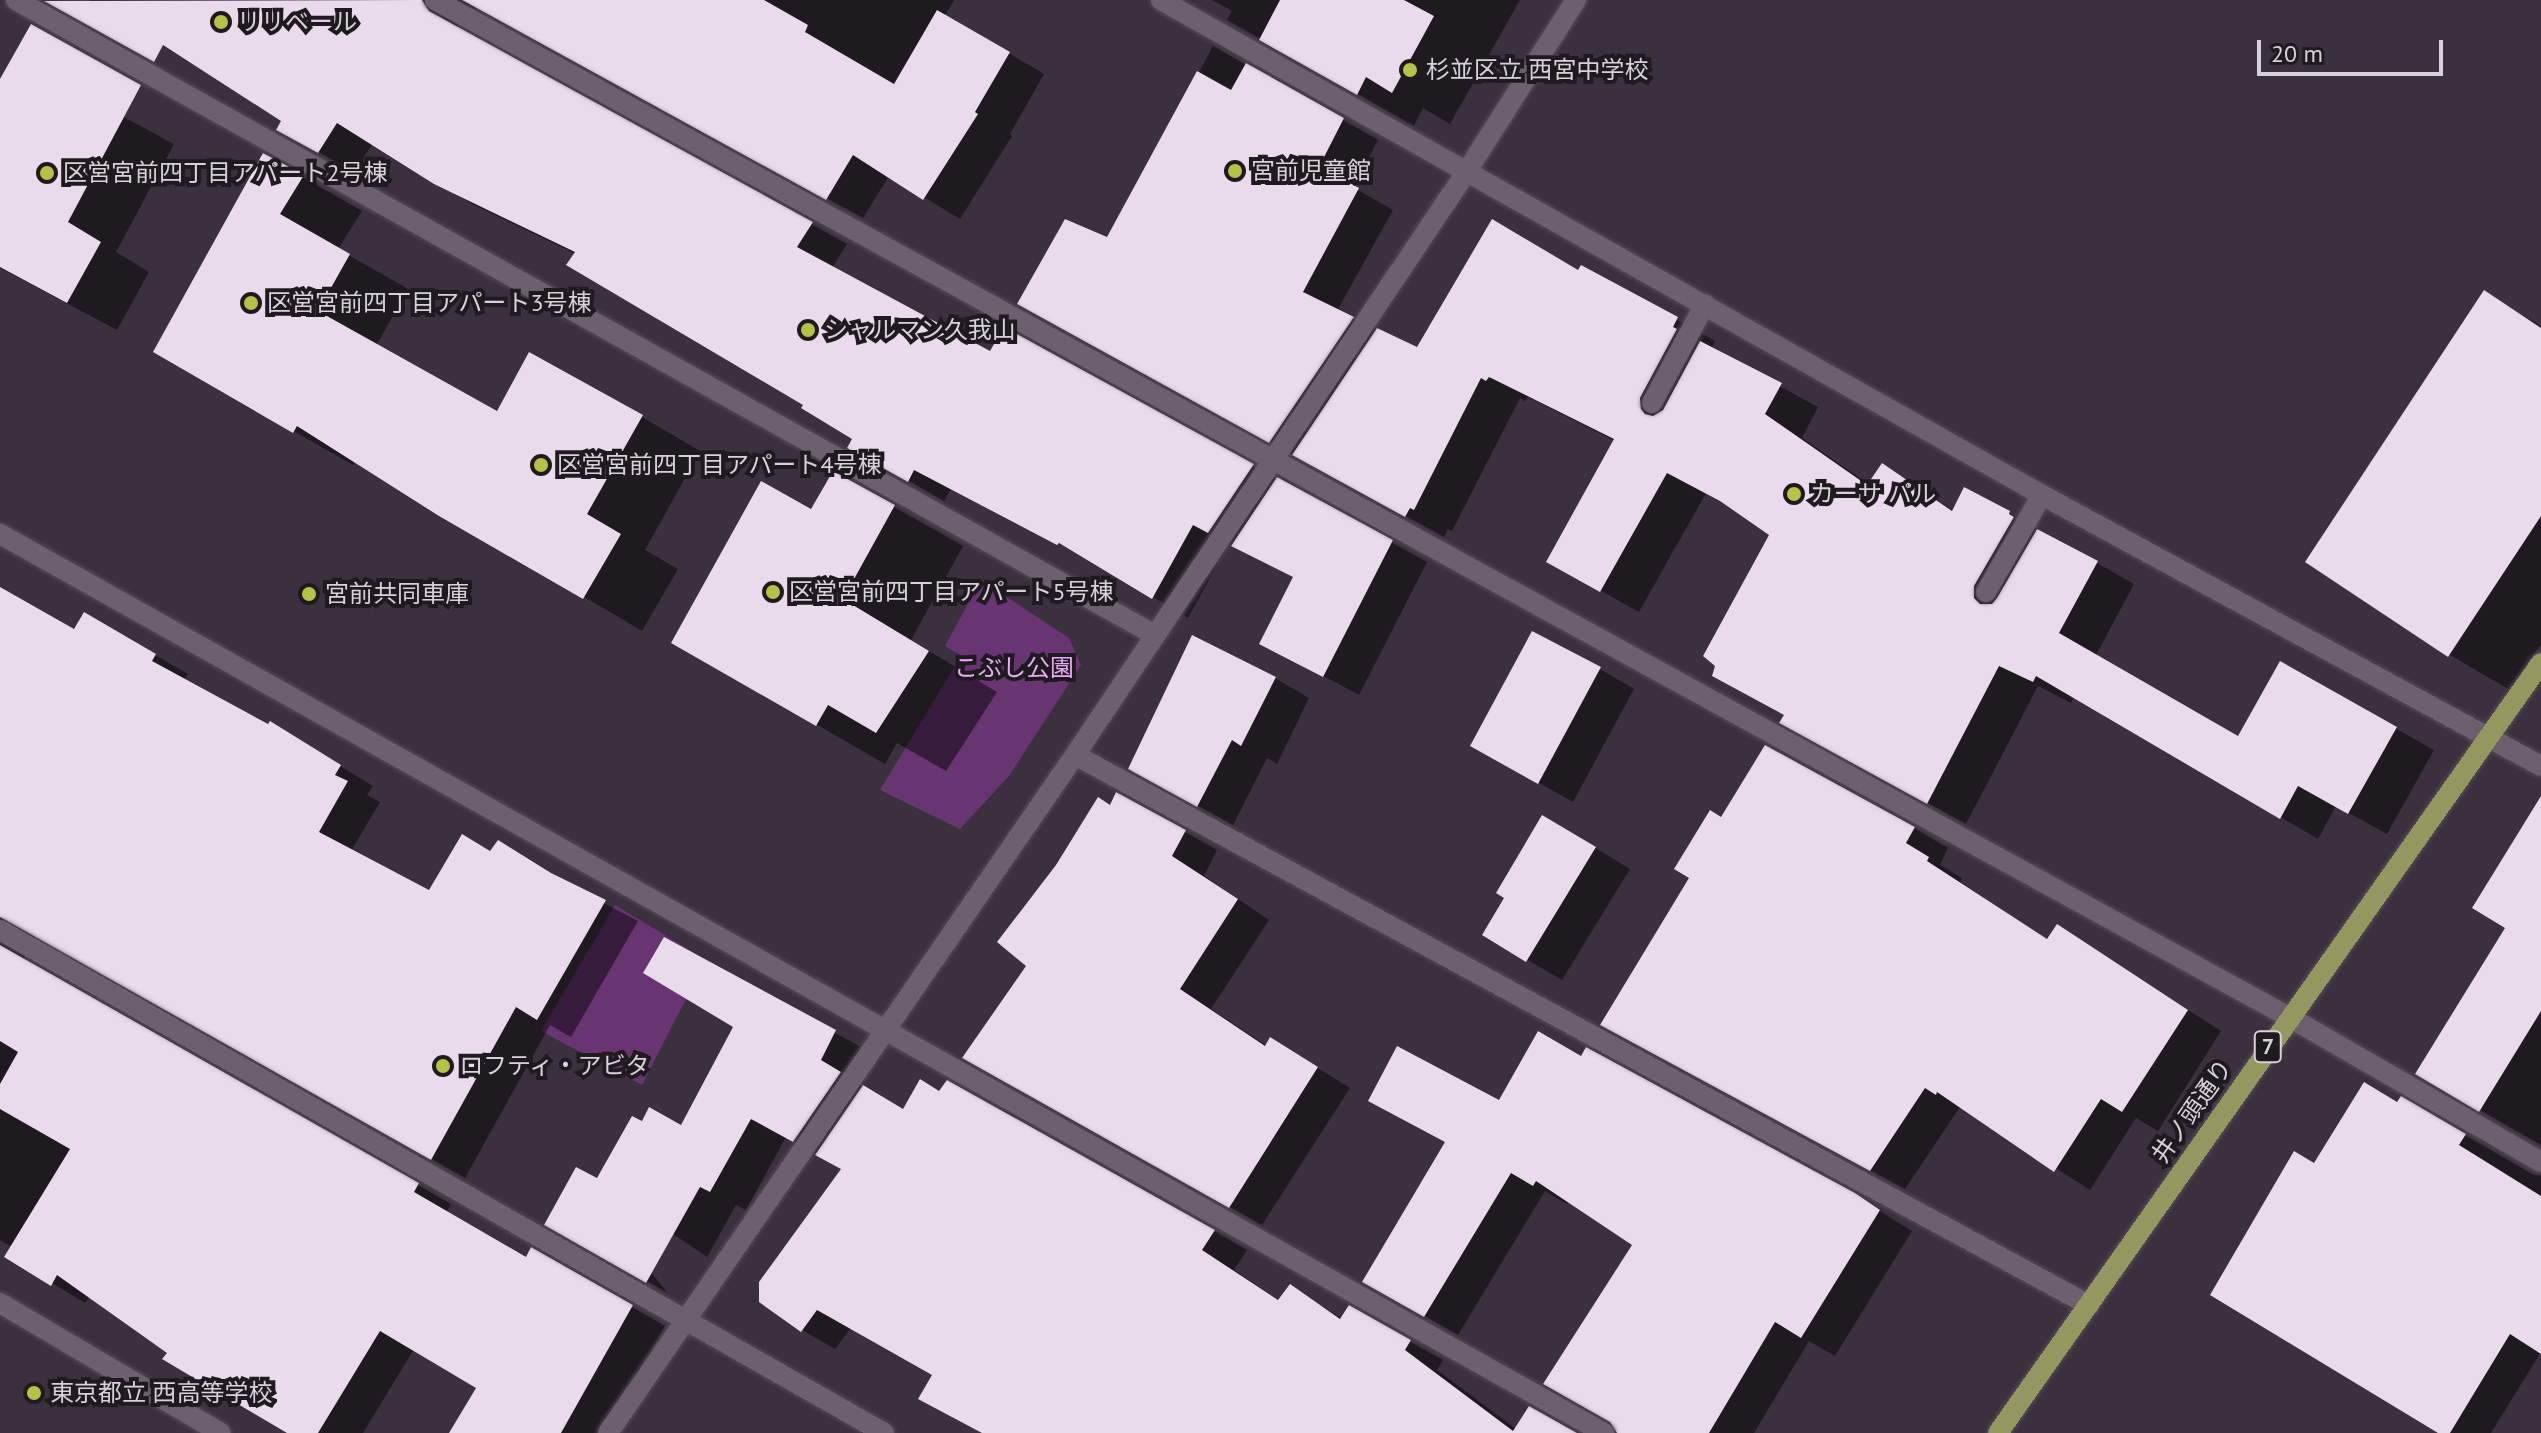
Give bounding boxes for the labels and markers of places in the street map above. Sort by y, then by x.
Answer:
place label: リリベール [237,8,357,36]
marker: リリベール [212,13,230,31]
place label: 杉並区立 西宮中学校 [1426,56,1648,84]
marker: 杉並区立 西宮中学校 [1401,61,1419,79]
place label: 宮前児童館 [1251,157,1371,185]
place label: 区営宮前四丁目アパート2号棟 [63,159,388,187]
marker: 宮前児童館 [1226,162,1244,180]
marker: 区営宮前四丁目アパート2号棟 [38,164,56,182]
place label: 区営宮前四丁目アパート3号棟 [267,289,592,317]
marker: 区営宮前四丁目アパート3号棟 [242,294,260,312]
place label: シャルマン久我山 [824,316,1016,344]
marker: シャルマン久我山 [799,321,817,339]
place label: 区営宮前四丁目アパート4号棟 [557,451,882,479]
marker: 区営宮前四丁目アパート4号棟 [532,456,550,474]
place label: カーサ パル [1810,480,1936,508]
marker: カーサ パル [1785,485,1803,503]
place label: 区営宮前四丁目アパート5号棟 [789,578,1114,606]
place label: 宮前共同車庫 [325,580,469,608]
marker: 区営宮前四丁目アパート5号棟 [764,583,782,601]
marker: 宮前共同車庫 [300,585,318,603]
place label: ロフティ・アビタ [459,1052,651,1080]
marker: ロフティ・アビタ [434,1057,452,1075]
place label: 東京都立 西高等学校 [50,1379,272,1407]
marker: 東京都立 西高等学校 [25,1384,43,1402]

